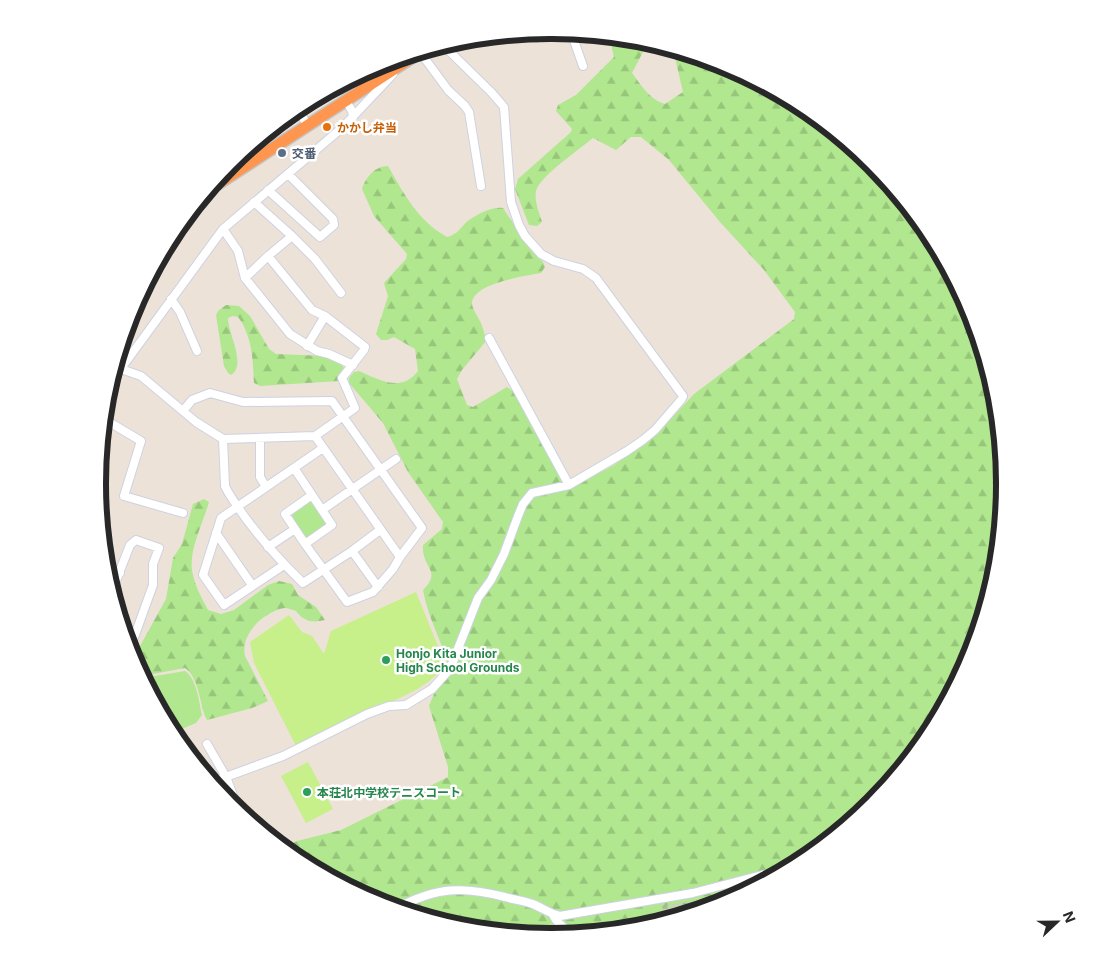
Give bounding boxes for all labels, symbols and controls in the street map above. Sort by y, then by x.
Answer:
place label: かかし弁当 [337,120,397,135]
marker: かかし弁当 [321,121,333,133]
place label: 交番 [292,146,317,161]
marker: 交番 [276,147,288,159]
place label: Honjo Kita Junior High School Grounds [396,646,520,675]
marker: Honjo Kita Junior High School Grounds [380,654,392,666]
place label: 本荘北中学校テニスコート [317,785,461,800]
marker: 本荘北中学校テニスコート [301,786,313,798]
north arrow [1032,897,1082,947]
text: N [1060,909,1079,925]

